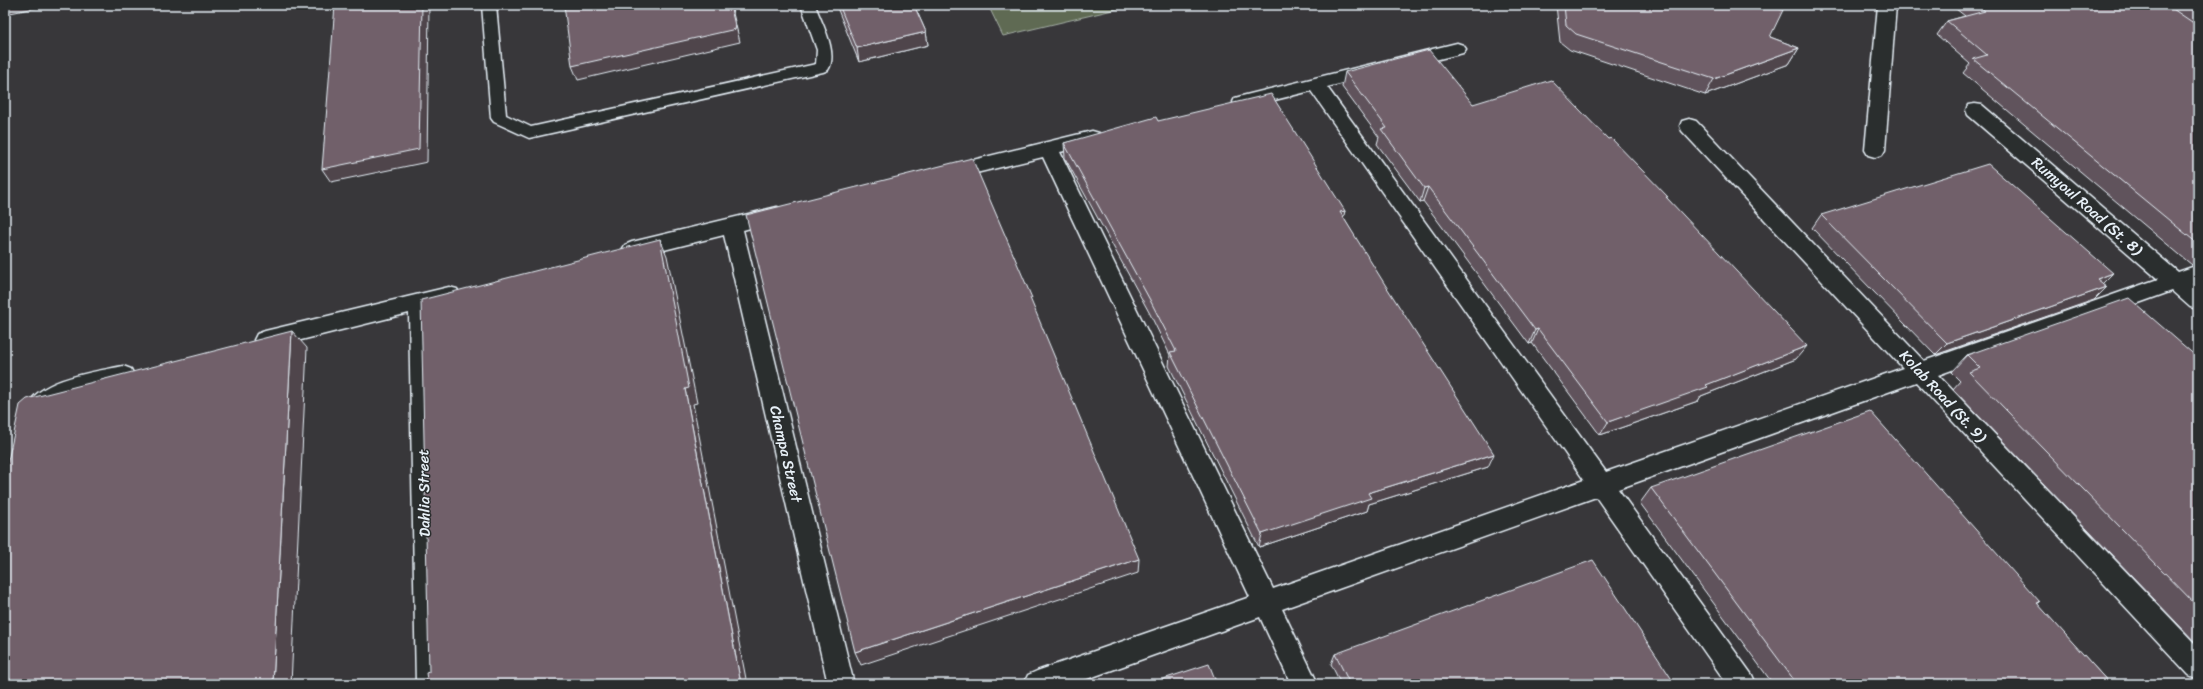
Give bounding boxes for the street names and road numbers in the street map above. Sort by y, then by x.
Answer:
street label: Rumyoul Road (St. 8) [2025,150,2149,262]
street label: Kolab Road (St. 9) [1893,344,1994,449]
street label: Champa Street [762,403,810,506]
street label: Dahlia Street [410,448,438,537]

